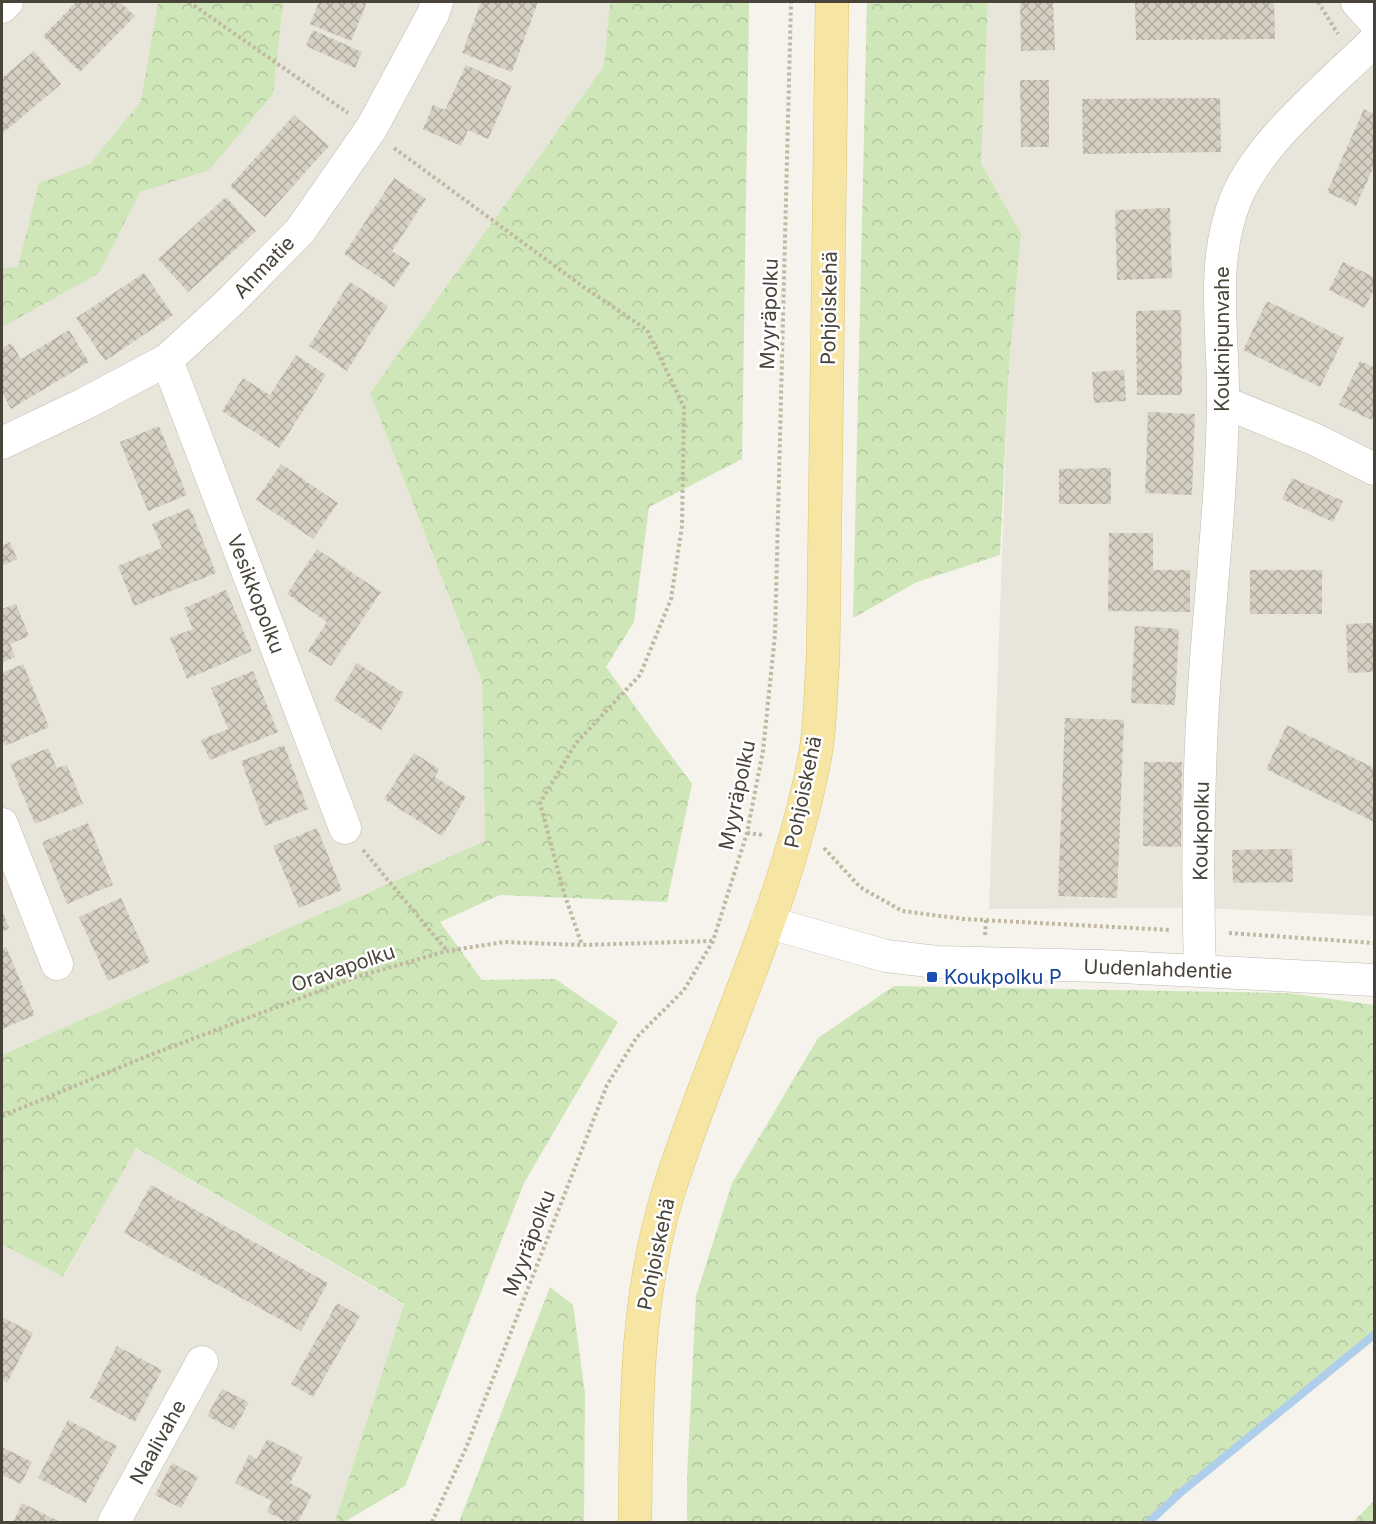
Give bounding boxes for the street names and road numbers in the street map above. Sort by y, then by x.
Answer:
street label: Ahmatie [228,231,300,303]
street label: Pohjoiskehä [816,251,842,365]
street label: Myyräpolku [755,258,783,370]
street label: Kouknipunvahe [1210,266,1234,412]
street label: Vesikkopolku [222,531,290,657]
street label: Pohjoiskehä [779,734,827,850]
street label: Myyräpolku [714,738,760,852]
street label: Koukpolku [1188,781,1214,881]
street label: Oravapolku [288,939,398,997]
street label: Uudenlahdentie [1083,954,1233,984]
street label: Myyräpolku [498,1187,560,1299]
street label: Pohjoiskehä [632,1196,680,1312]
street label: Naalivahe [125,1395,191,1489]

